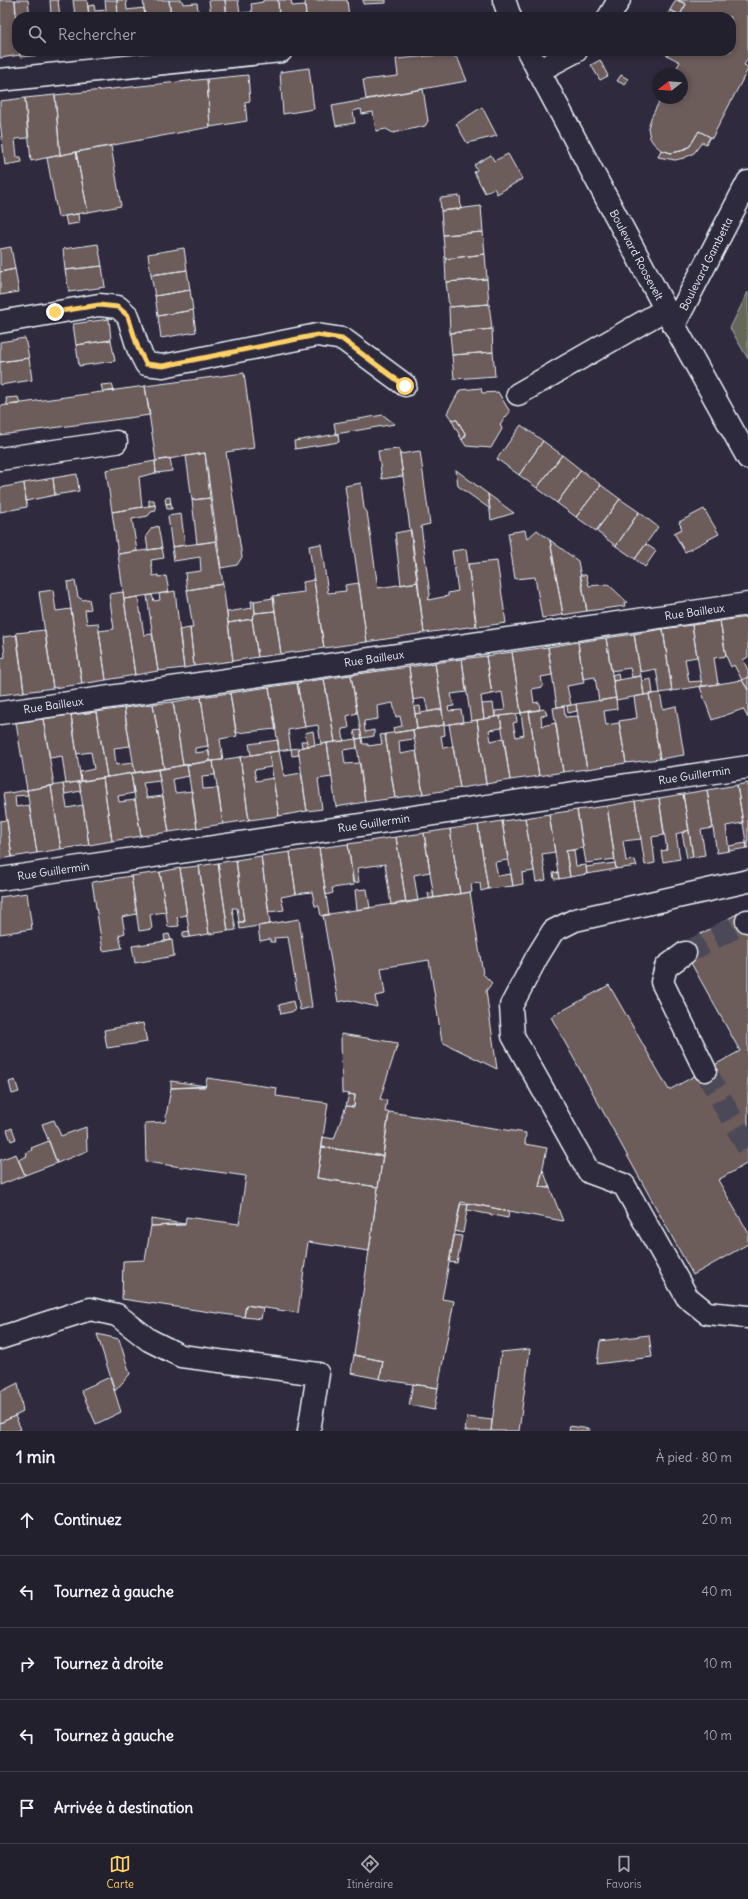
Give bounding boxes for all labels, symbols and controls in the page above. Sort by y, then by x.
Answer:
search box [12,12,736,56]
icon: search [26,23,48,45]
text: Rechercher [58,25,136,44]
north arrow [652,68,688,104]
street label: Boulevard Roosevelt [607,207,667,303]
street label: Boulevard Gambetta [676,215,736,313]
route end [46,303,64,321]
route start [396,377,414,395]
street label: Rue Bailleux [664,600,726,623]
street label: Rue Bailleux [343,647,406,670]
street label: Rue Bailleux [22,694,85,717]
street label: Rue Guillermin [657,763,731,787]
street label: Rue Guillermin [337,811,411,835]
street label: Rue Guillermin [16,859,90,883]
text: 1 min [16,1446,55,1468]
text: À pied · 80 m [656,1449,732,1466]
icon: ahead [16,1509,38,1531]
text: Continuez [54,1510,122,1529]
text: 20 m [702,1511,732,1528]
icon: left [16,1581,38,1603]
text: Tournez à gauche [54,1582,174,1601]
text: 40 m [701,1583,732,1600]
icon: right [16,1653,38,1675]
text: Tournez à droite [54,1654,163,1673]
text: 10 m [704,1655,732,1672]
icon: left [16,1725,38,1747]
text: Tournez à gauche [54,1726,174,1745]
text: 10 m [704,1727,732,1744]
icon: arrive [16,1797,38,1819]
text: Arrivée à destination [54,1798,193,1817]
tab: Carte [106,1853,134,1891]
tab: Itinéraire [347,1853,393,1891]
tab: Favoris [606,1853,641,1891]

